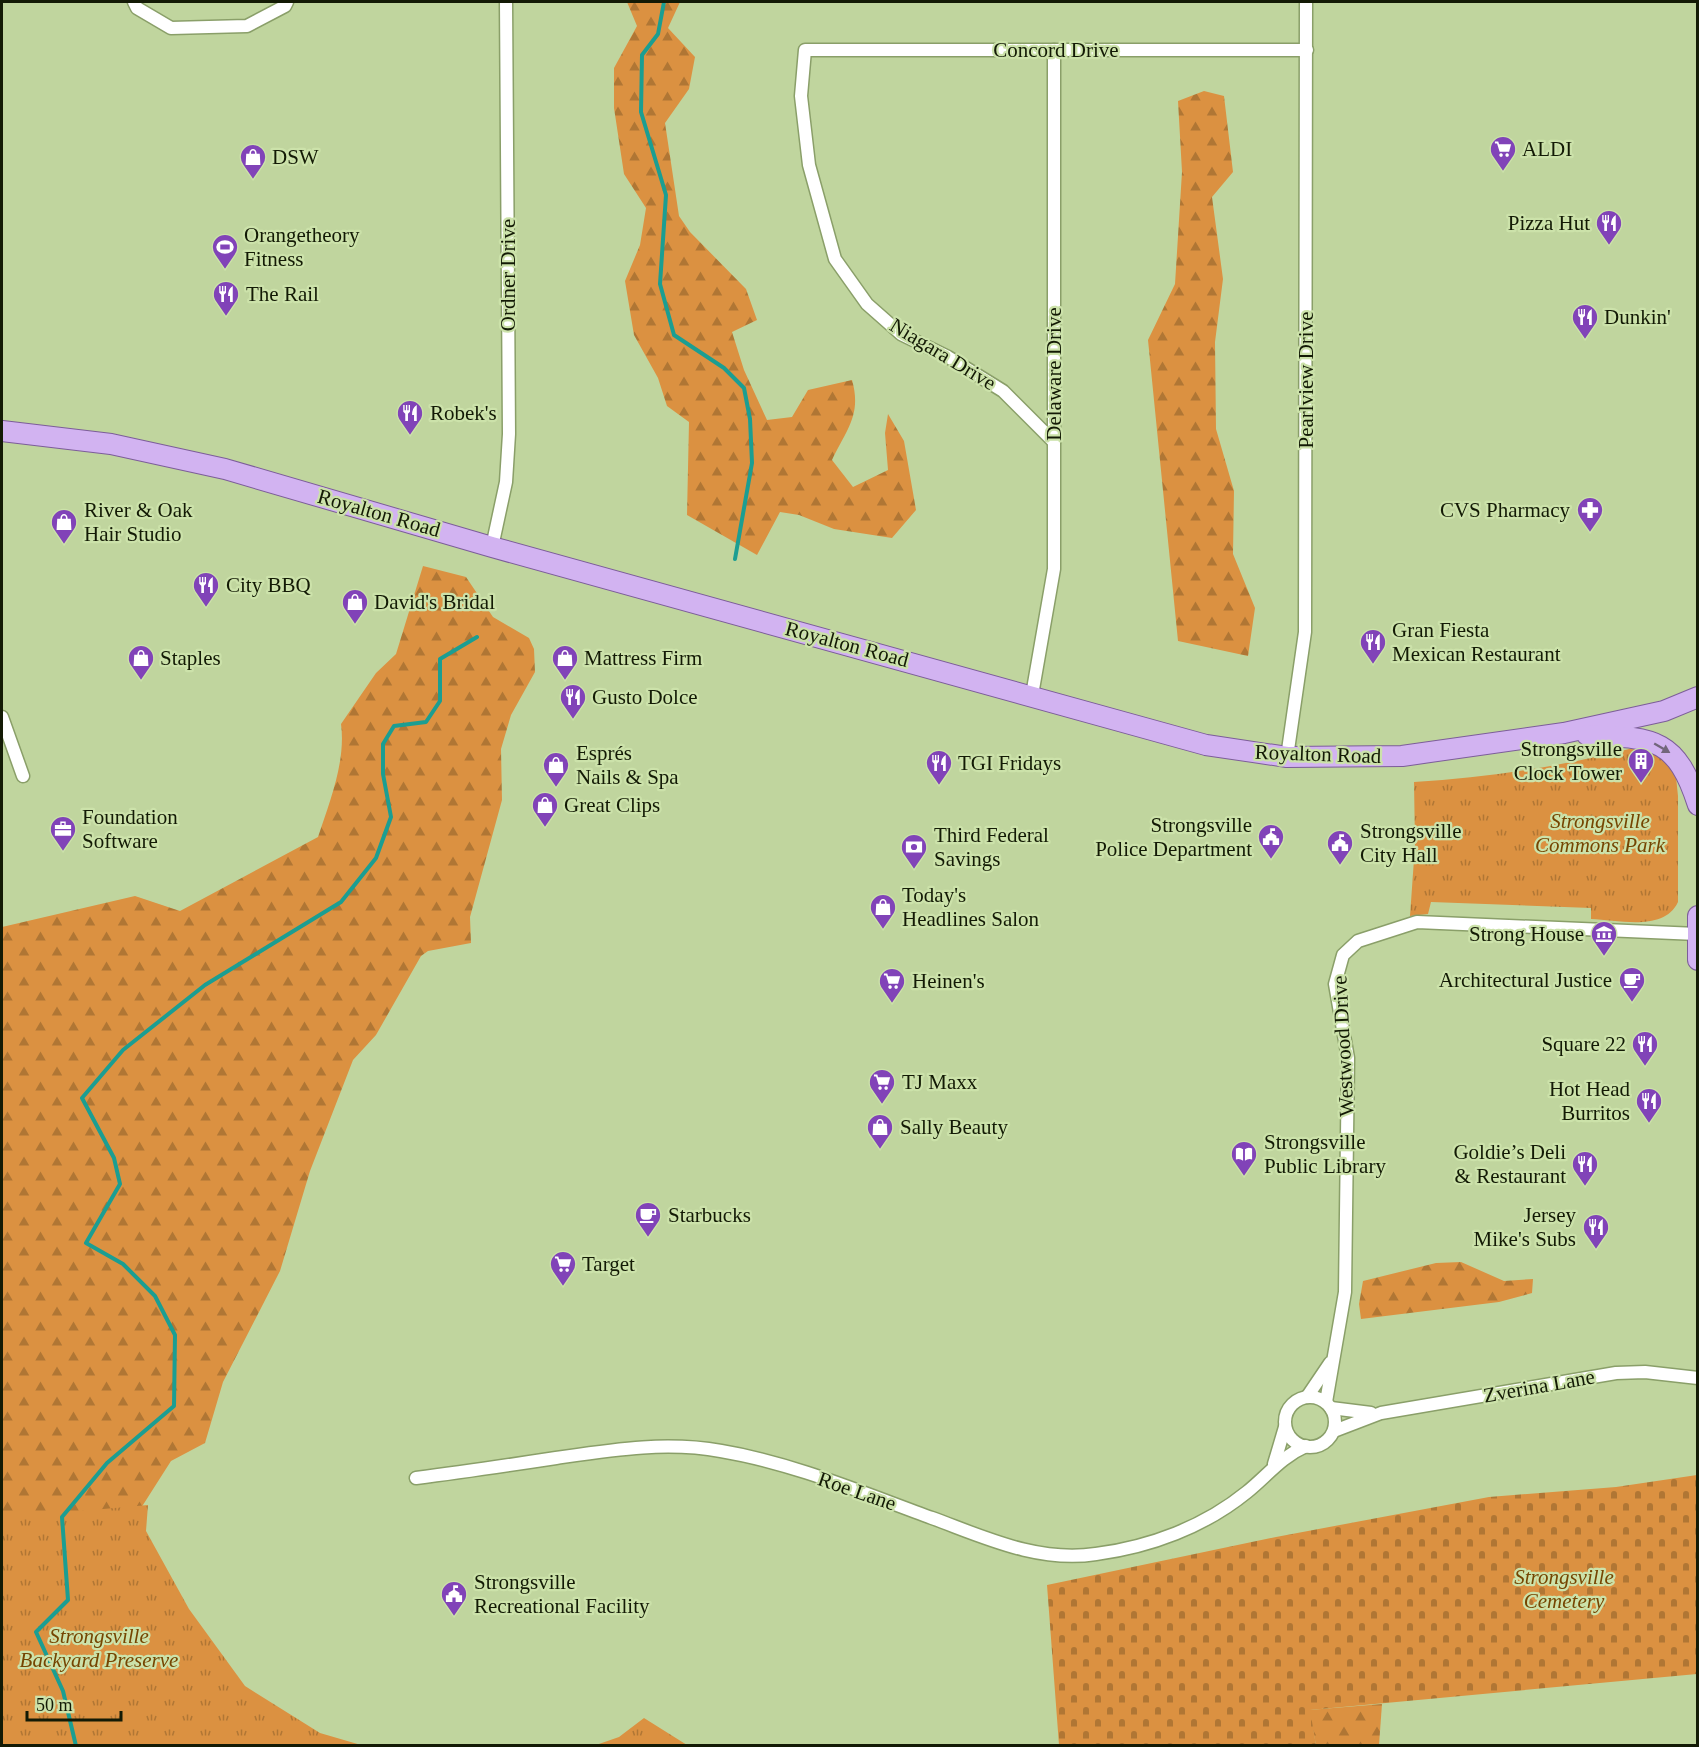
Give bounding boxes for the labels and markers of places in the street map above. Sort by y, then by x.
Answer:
supermarket icon: ALDI [1488,134,1518,172]
place label: ALDI [1522,137,1572,161]
shop icon: DSW [238,142,268,180]
place label: DSW [272,145,319,169]
restaurant icon: Pizza Hut [1594,208,1624,246]
place label: Pizza Hut [1508,211,1590,235]
place label: Orangetheory Fitness [244,223,360,271]
sports icon: Orangetheory Fitness [210,232,240,270]
restaurant icon: The Rail [211,279,241,317]
place label: The Rail [246,282,319,306]
restaurant icon: Dunkin' [1570,302,1600,340]
place label: Dunkin' [1604,305,1671,329]
restaurant icon: Robek's [395,398,425,436]
place label: Robek's [430,401,497,425]
pharmacy icon: CVS Pharmacy [1575,495,1605,533]
place label: River & Oak Hair Studio [84,498,193,546]
place label: CVS Pharmacy [1440,498,1570,522]
shop icon: River & Oak Hair Studio [49,507,79,545]
restaurant icon: City BBQ [191,570,221,608]
place label: City BBQ [226,573,311,597]
shop icon: David's Bridal [340,587,370,625]
place label: David's Bridal [374,590,495,614]
place label: Gran Fiesta Mexican Restaurant [1392,618,1561,666]
restaurant icon: Gran Fiesta Mexican Restaurant [1358,627,1388,665]
shop icon: Staples [126,643,156,681]
shop icon: Mattress Firm [550,643,580,681]
place label: Staples [160,646,221,670]
place label: Mattress Firm [584,646,702,670]
restaurant icon: Gusto Dolce [558,682,588,720]
place label: Gusto Dolce [592,685,698,709]
place label: Strongsville Clock Tower [1514,737,1622,785]
place label: Esprés Nails & Spa [576,741,679,789]
building icon: Strongsville Clock Tower [1626,746,1656,784]
restaurant icon: TGI Fridays [924,748,954,786]
shop icon: Esprés Nails & Spa [541,750,571,788]
place label: TGI Fridays [958,751,1061,775]
shop icon: Great Clips [530,790,560,828]
place label: Great Clips [564,793,660,817]
place label: Foundation Software [82,805,178,853]
place label: Strongsville Police Department [1095,813,1252,861]
office icon: Foundation Software [48,814,78,852]
place label: Strongsville City Hall [1360,819,1462,867]
public building icon: Strongsville Police Department [1256,822,1286,860]
place label: Third Federal Savings [934,823,1049,871]
public building icon: Strongsville City Hall [1325,828,1355,866]
bank icon: Third Federal Savings [899,832,929,870]
place label: Today's Headlines Salon [902,883,1040,931]
shop icon: Today's Headlines Salon [868,892,898,930]
museum icon: Strong House [1589,919,1619,957]
place label: Strong House [1469,922,1584,946]
cafe icon: Architectural Justice [1617,965,1647,1003]
supermarket icon: Heinen's [877,966,907,1004]
place label: Architectural Justice [1439,968,1612,992]
place label: Heinen's [912,969,985,993]
restaurant icon: Square 22 [1630,1029,1660,1067]
place label: Square 22 [1541,1032,1626,1056]
supermarket icon: TJ Maxx [867,1067,897,1105]
place label: TJ Maxx [902,1070,978,1094]
place label: Hot Head Burritos [1549,1077,1630,1125]
restaurant icon: Hot Head Burritos [1634,1086,1664,1124]
shop icon: Sally Beauty [865,1112,895,1150]
place label: Sally Beauty [900,1115,1008,1139]
place label: Strongsville Public Library [1264,1130,1386,1178]
library icon: Strongsville Public Library [1229,1139,1259,1177]
place label: Goldie’s Deli & Restaurant [1453,1140,1566,1188]
restaurant icon: Goldie’s Deli & Restaurant [1570,1149,1600,1187]
cafe icon: Starbucks [633,1200,663,1238]
place label: Starbucks [668,1203,751,1227]
place label: Jersey Mike's Subs [1474,1203,1576,1251]
restaurant icon: Jersey Mike's Subs [1581,1212,1611,1250]
supermarket icon: Target [548,1249,578,1287]
place label: Target [582,1252,635,1276]
place label: Strongsville Recreational Facility [474,1570,650,1618]
public building icon: Strongsville Recreational Facility [439,1579,469,1617]

